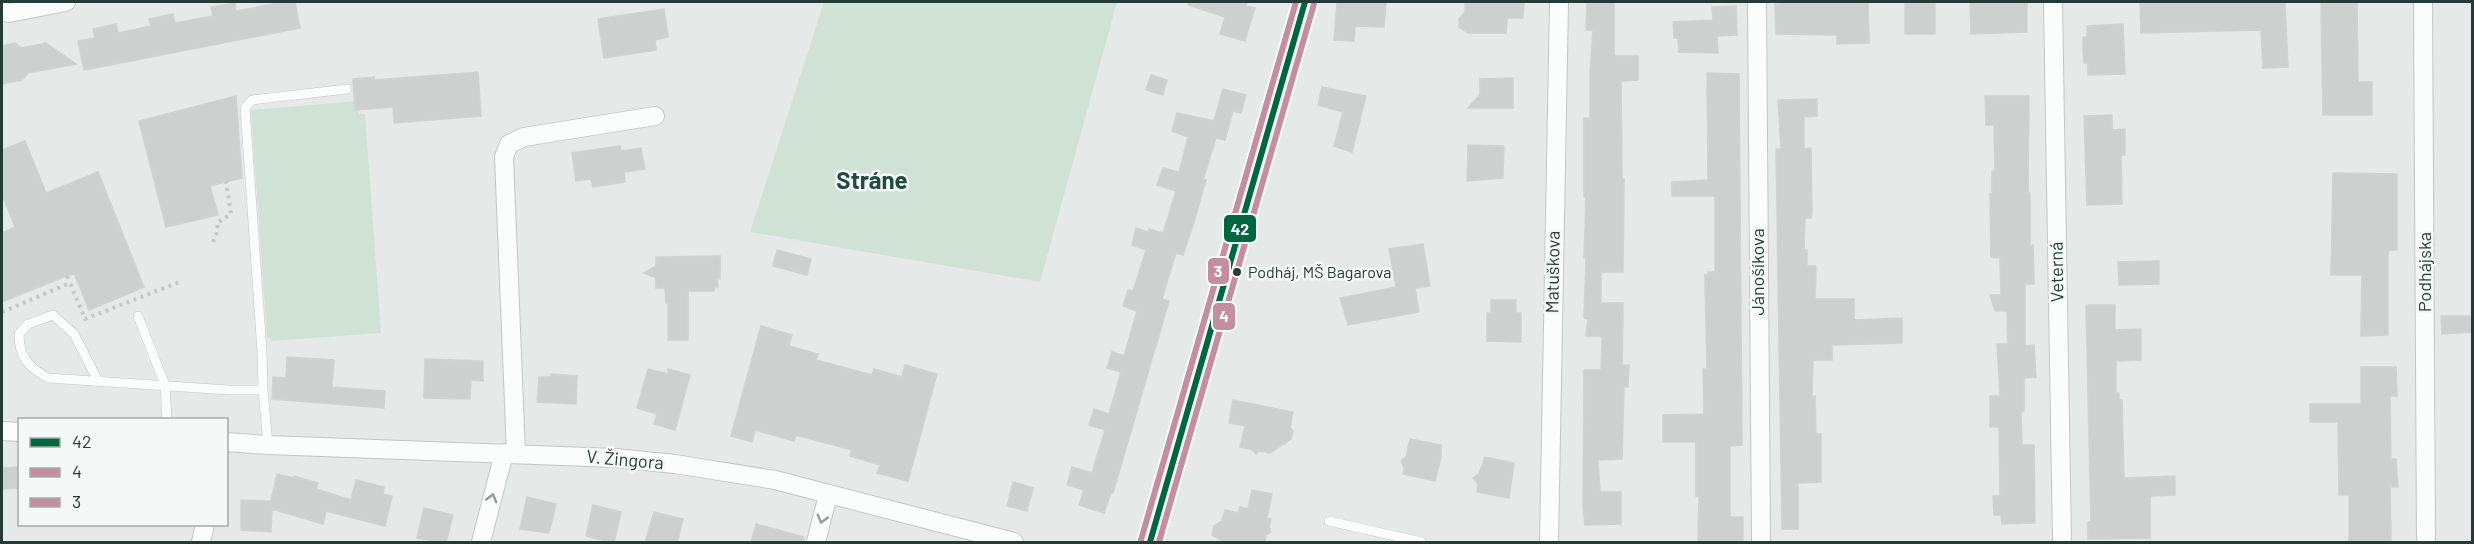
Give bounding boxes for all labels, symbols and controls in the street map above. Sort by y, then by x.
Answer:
district label: Stráne [836,165,908,194]
line badge: 42 [1223,214,1257,243]
text: 42 [1231,219,1249,238]
street label: Jánošíkova [1746,228,1768,316]
street label: Matuškova [1540,230,1564,313]
street label: Podhájska [2413,232,2435,312]
street label: Veterná [2044,242,2068,302]
line badge: 3 [1207,257,1230,285]
text: 3 [1214,261,1222,280]
place label: Podháj, MŠ Bagarova [1248,262,1391,281]
marker: Podháj, MŠ Bagarova [1231,266,1243,278]
line badge: 4 [1212,302,1236,331]
text: 4 [1219,306,1229,325]
legend [18,418,228,526]
text: 42 [72,430,92,452]
street label: V. Žingora [586,445,665,473]
text: 4 [72,460,82,482]
text: 3 [72,490,81,512]
one-way arrow [485,493,498,503]
one-way arrow [817,513,829,524]

